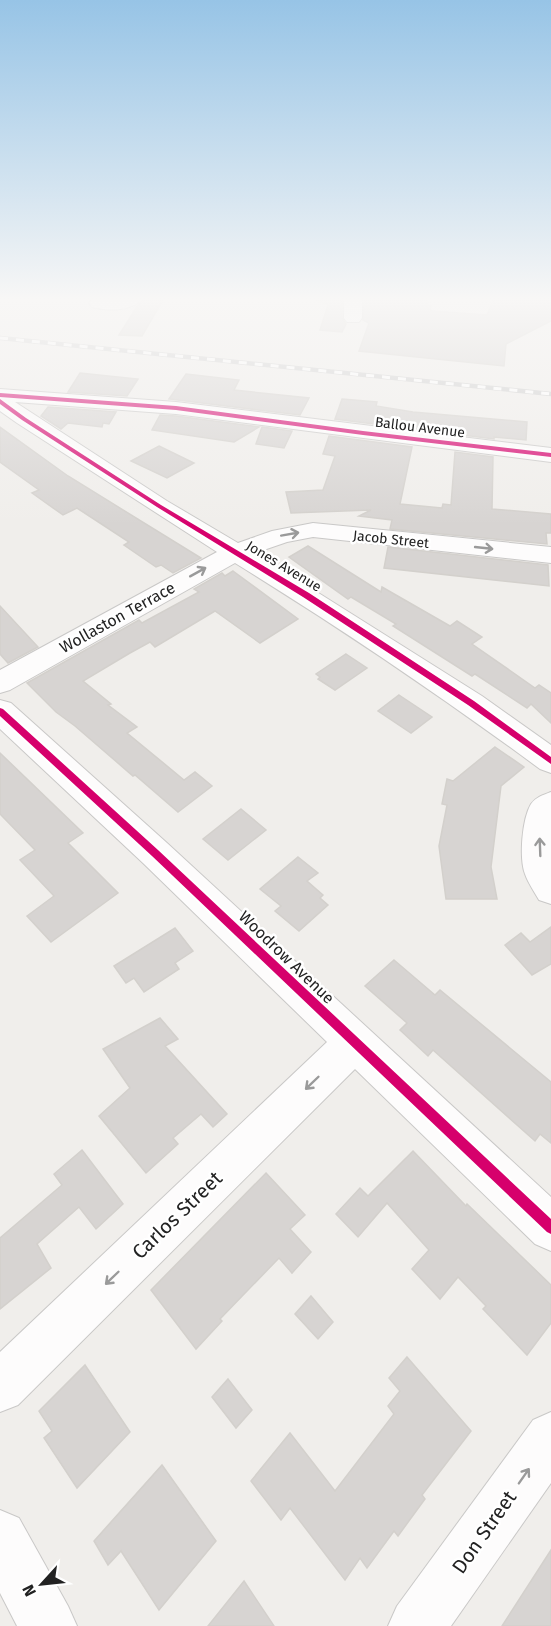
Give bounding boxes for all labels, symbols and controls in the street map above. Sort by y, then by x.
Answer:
street label: Ballou Avenue [374,414,466,441]
street label: Jacob Street [352,527,431,552]
one-way arrow [280,529,300,540]
street label: Jones Avenue [243,537,325,596]
one-way arrow [474,543,493,554]
one-way arrow [189,566,206,578]
street label: Wollaston Terrace [56,578,178,657]
one-way arrow [534,837,546,857]
street label: Woodrow Avenue [235,907,338,1008]
one-way arrow [305,1076,320,1091]
street label: Carlos Street [127,1166,228,1264]
one-way arrow [105,1270,120,1285]
one-way arrow [518,1468,530,1484]
street label: Don Street [447,1485,522,1578]
north arrow [12,1554,72,1614]
text: N [18,1582,40,1600]

